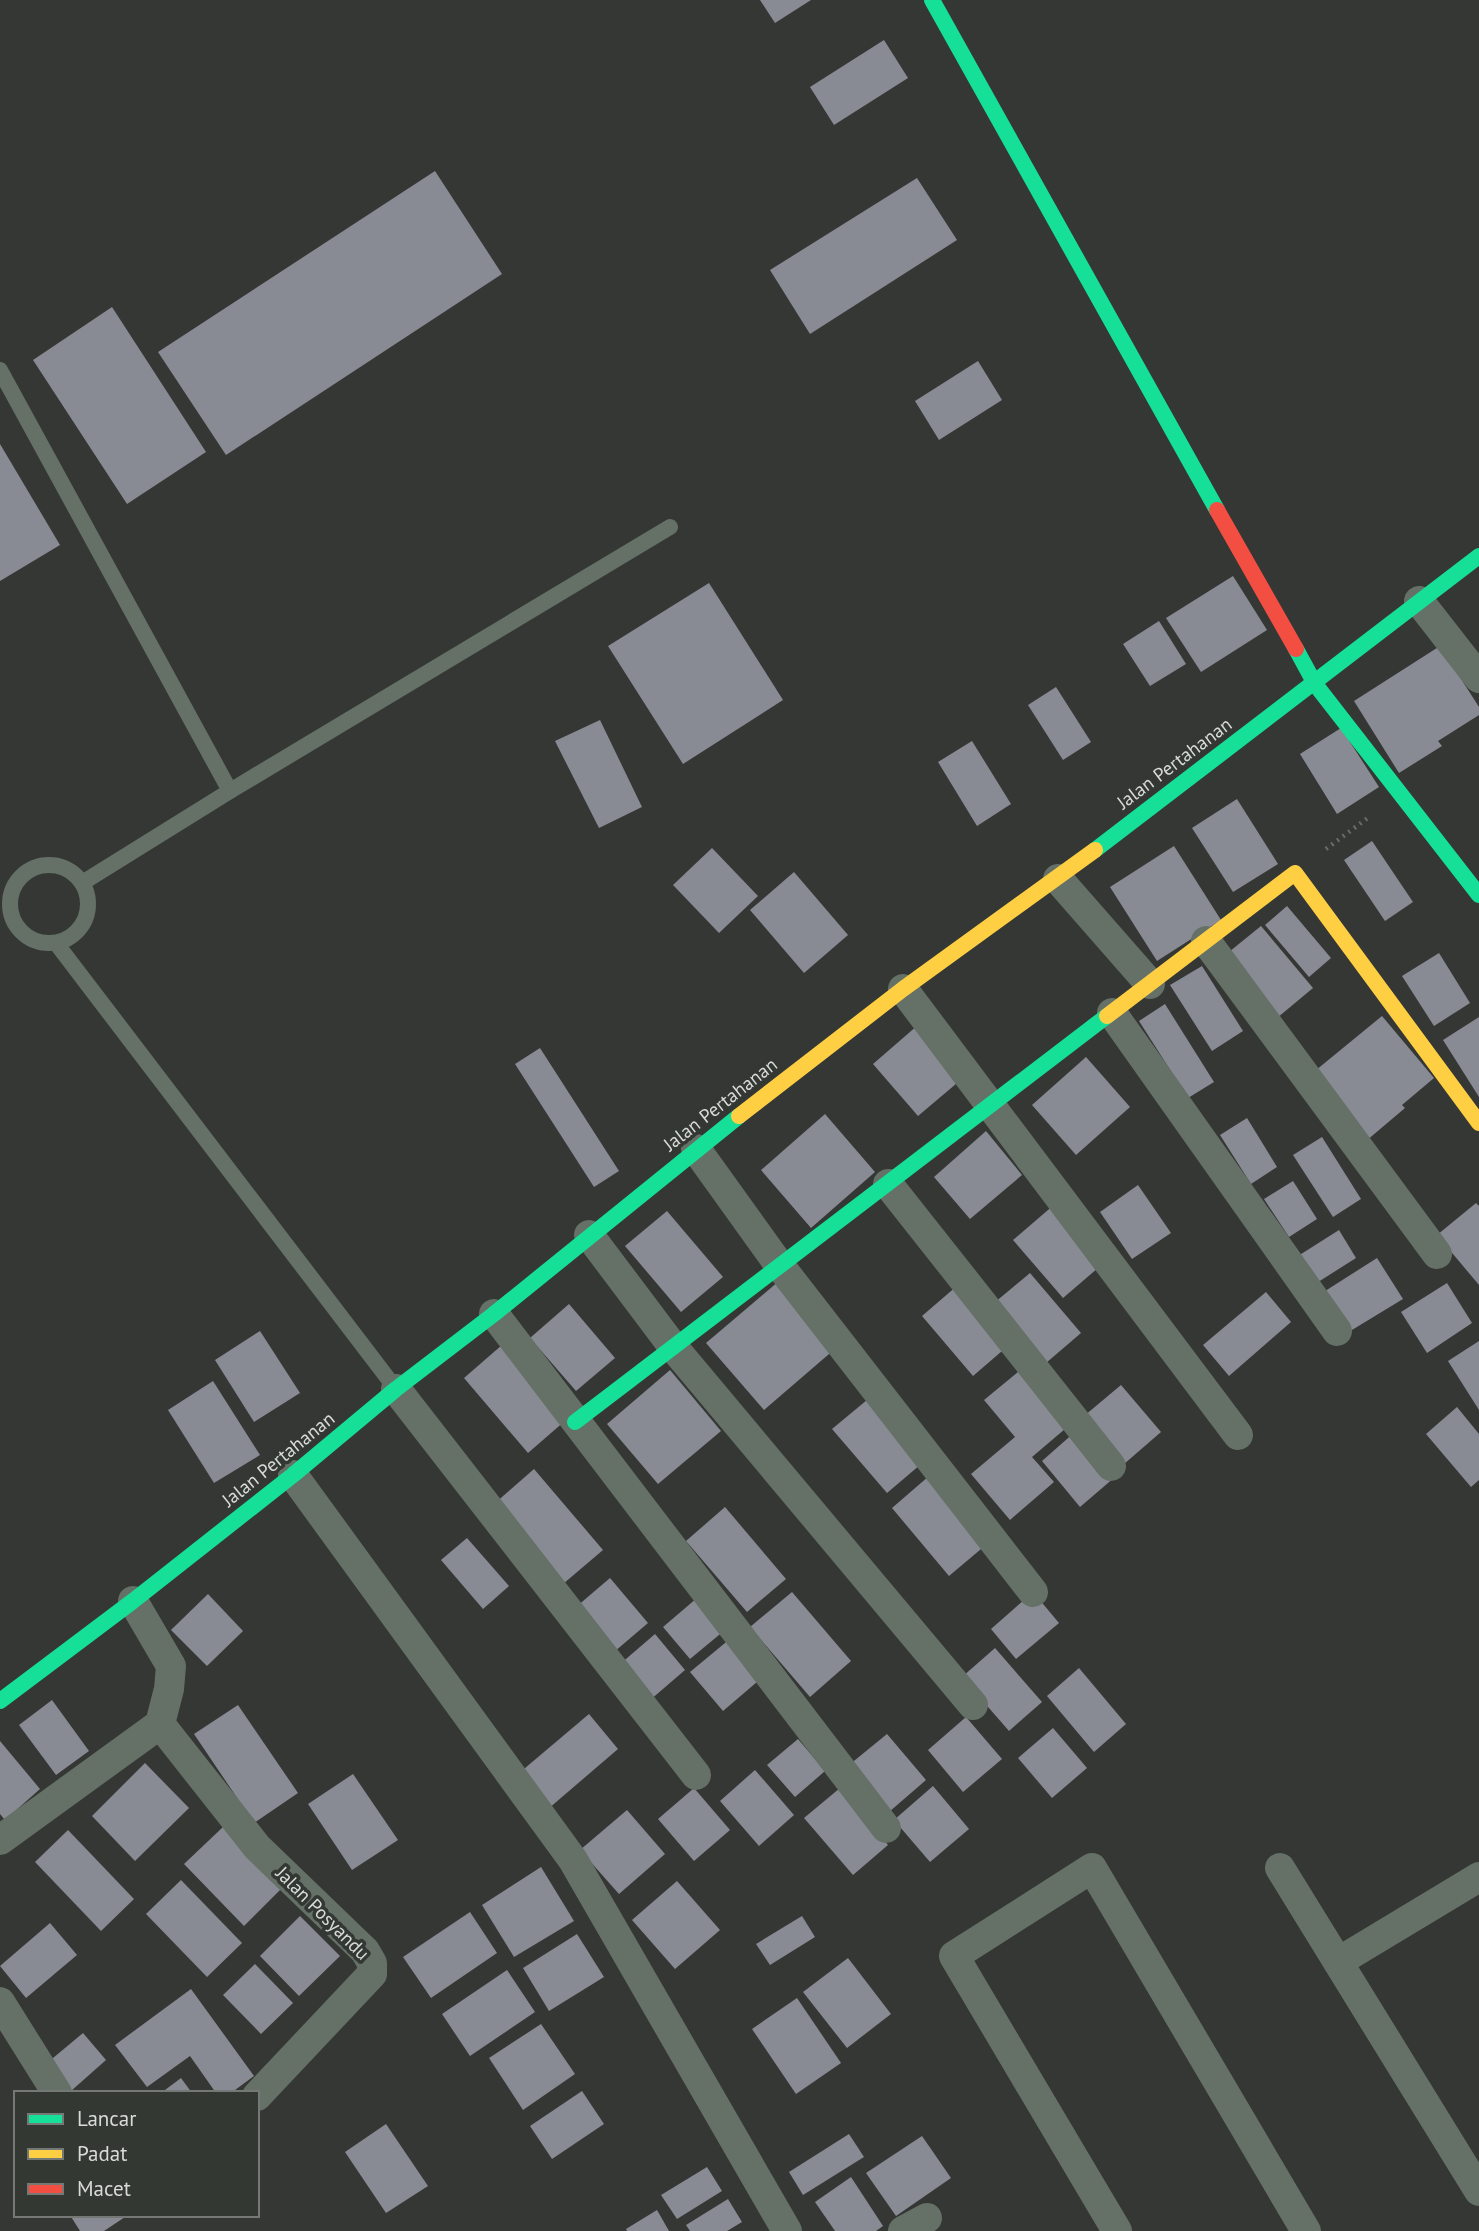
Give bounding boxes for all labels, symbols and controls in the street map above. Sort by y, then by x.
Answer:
street label: Jalan Pertahanan [1111,712,1236,815]
street label: Jalan Pertahanan [657,1052,782,1157]
street label: Jalan Pertahanan [216,1406,339,1512]
street label: Jalan Posyandu [270,1860,375,1965]
legend [14,2091,259,2217]
text: Lancar [77,2105,136,2132]
text: Padat [77,2140,127,2167]
text: Macet [77,2175,131,2202]

